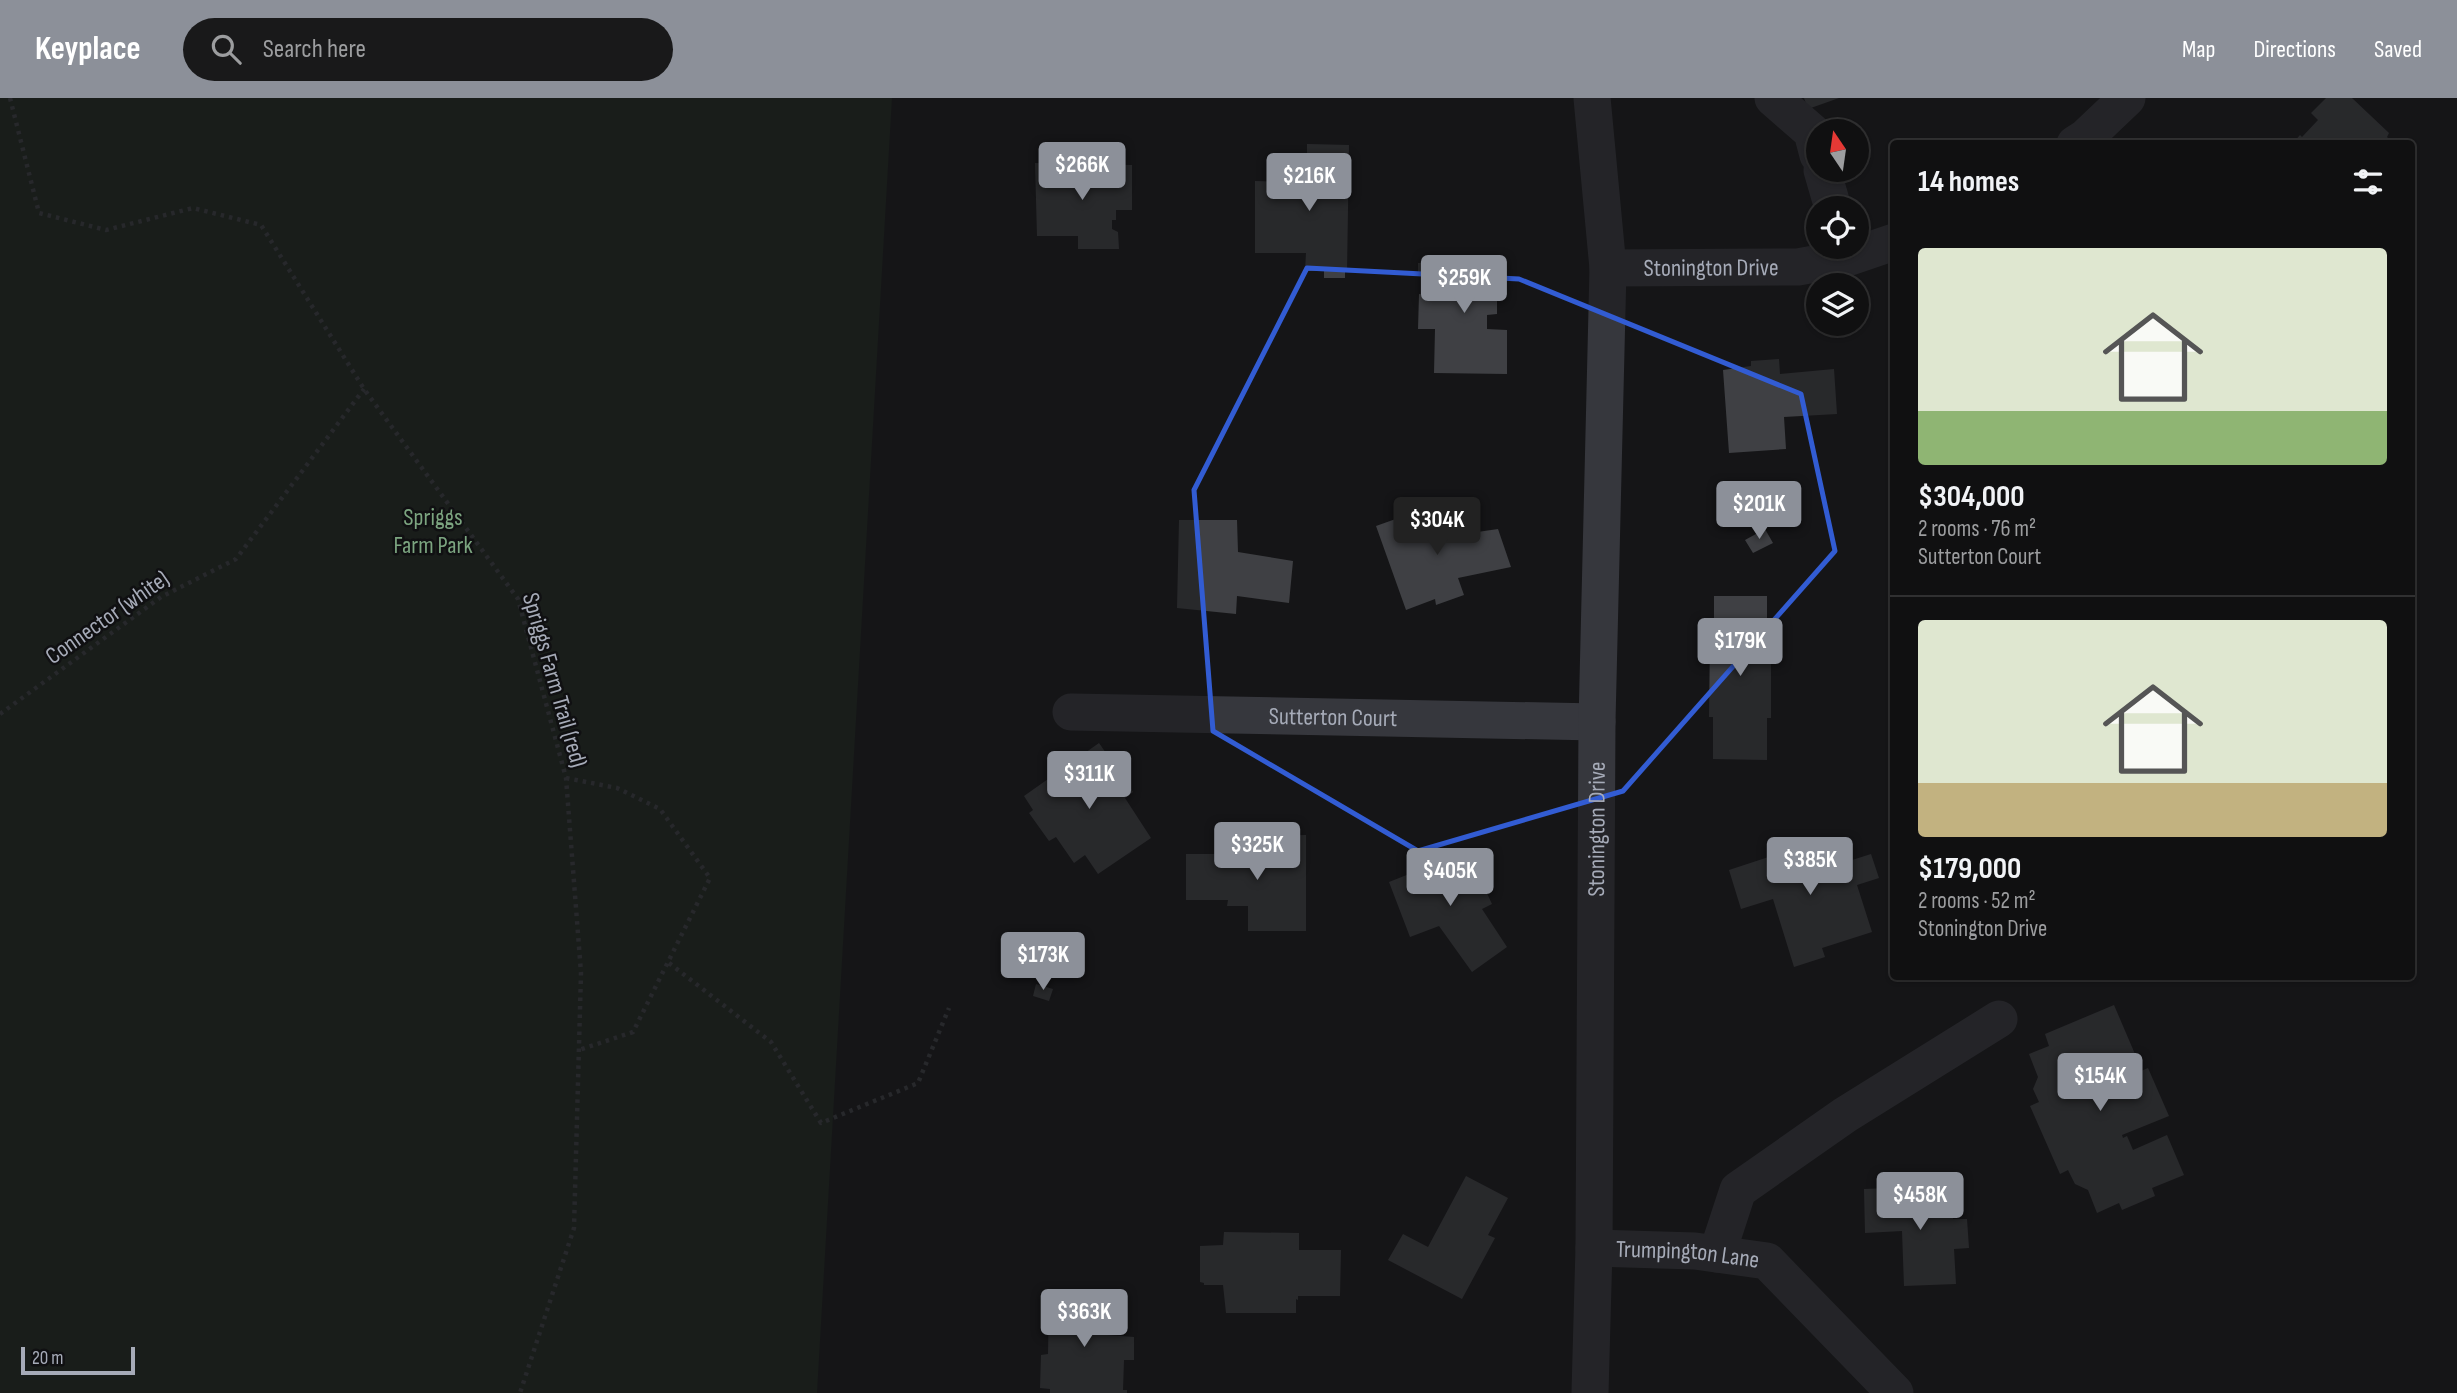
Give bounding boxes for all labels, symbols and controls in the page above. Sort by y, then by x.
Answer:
search box [183,18,673,81]
text: Keyplace [35,29,141,69]
icon: search [207,30,245,68]
text: Search here [263,34,366,65]
text: Map [2182,35,2215,64]
text: Directions [2253,35,2336,64]
text: Saved [2374,35,2422,64]
north arrow [1806,119,1869,182]
map controls [1806,119,1869,336]
pin: $266K [1033,142,1131,202]
text: $266K [1055,151,1109,179]
pin: $216K [1260,153,1358,213]
text: $216K [1282,162,1336,190]
icon: filters [2349,163,2387,201]
text: 14 homes [1918,164,2019,200]
button: locate [1806,196,1869,259]
street label: Stonington Drive [1643,253,1779,283]
pin: $259K [1415,256,1513,315]
text: $259K [1437,264,1491,292]
button: layers [1806,273,1869,336]
icon: home [2090,294,2216,420]
text: $304,000 [1918,479,2025,515]
pin: $201K [1710,482,1808,541]
text: $201K [1732,490,1786,518]
pin: $304K [1388,498,1486,557]
park label: Spriggs Farm Park [393,503,473,560]
text: $304K [1409,506,1465,534]
text: 2 rooms · 76 m² [1918,515,2036,543]
text: Sutterton Court [1918,543,2041,571]
street label: Connector (white) [40,564,175,671]
street label: Spriggs Farm Trail (red) [516,590,593,771]
pin: $179K [1691,618,1789,678]
text: $179K [1714,627,1766,655]
icon: home [2090,666,2216,792]
street label: Sutterton Court [1268,702,1398,733]
pin: $311K [1040,752,1138,811]
text: $311K [1063,760,1115,788]
street label: Stonington Drive [1582,761,1612,897]
pin: $325K [1208,822,1306,882]
text: $325K [1230,831,1284,859]
pin: $385K [1761,838,1859,897]
text: $385K [1783,846,1837,874]
pin: $405K [1401,848,1499,908]
text: $179,000 [1918,851,2021,887]
text: $405K [1423,857,1477,885]
text: 2 rooms · 52 m² [1918,887,2036,915]
text: Stonington Drive [1918,915,2047,943]
pin: $173K [994,932,1092,992]
text: $173K [1017,941,1069,969]
pin: $154K [2051,1054,2149,1113]
text: $154K [2074,1062,2127,1090]
pin: $458K [1871,1172,1969,1232]
text: $458K [1893,1181,1947,1209]
street label: Trumpington Lane [1616,1235,1761,1275]
pin: $363K [1035,1290,1133,1349]
text: $363K [1057,1298,1111,1326]
scale bar [21,1344,135,1376]
text: 20 m [32,1347,64,1370]

